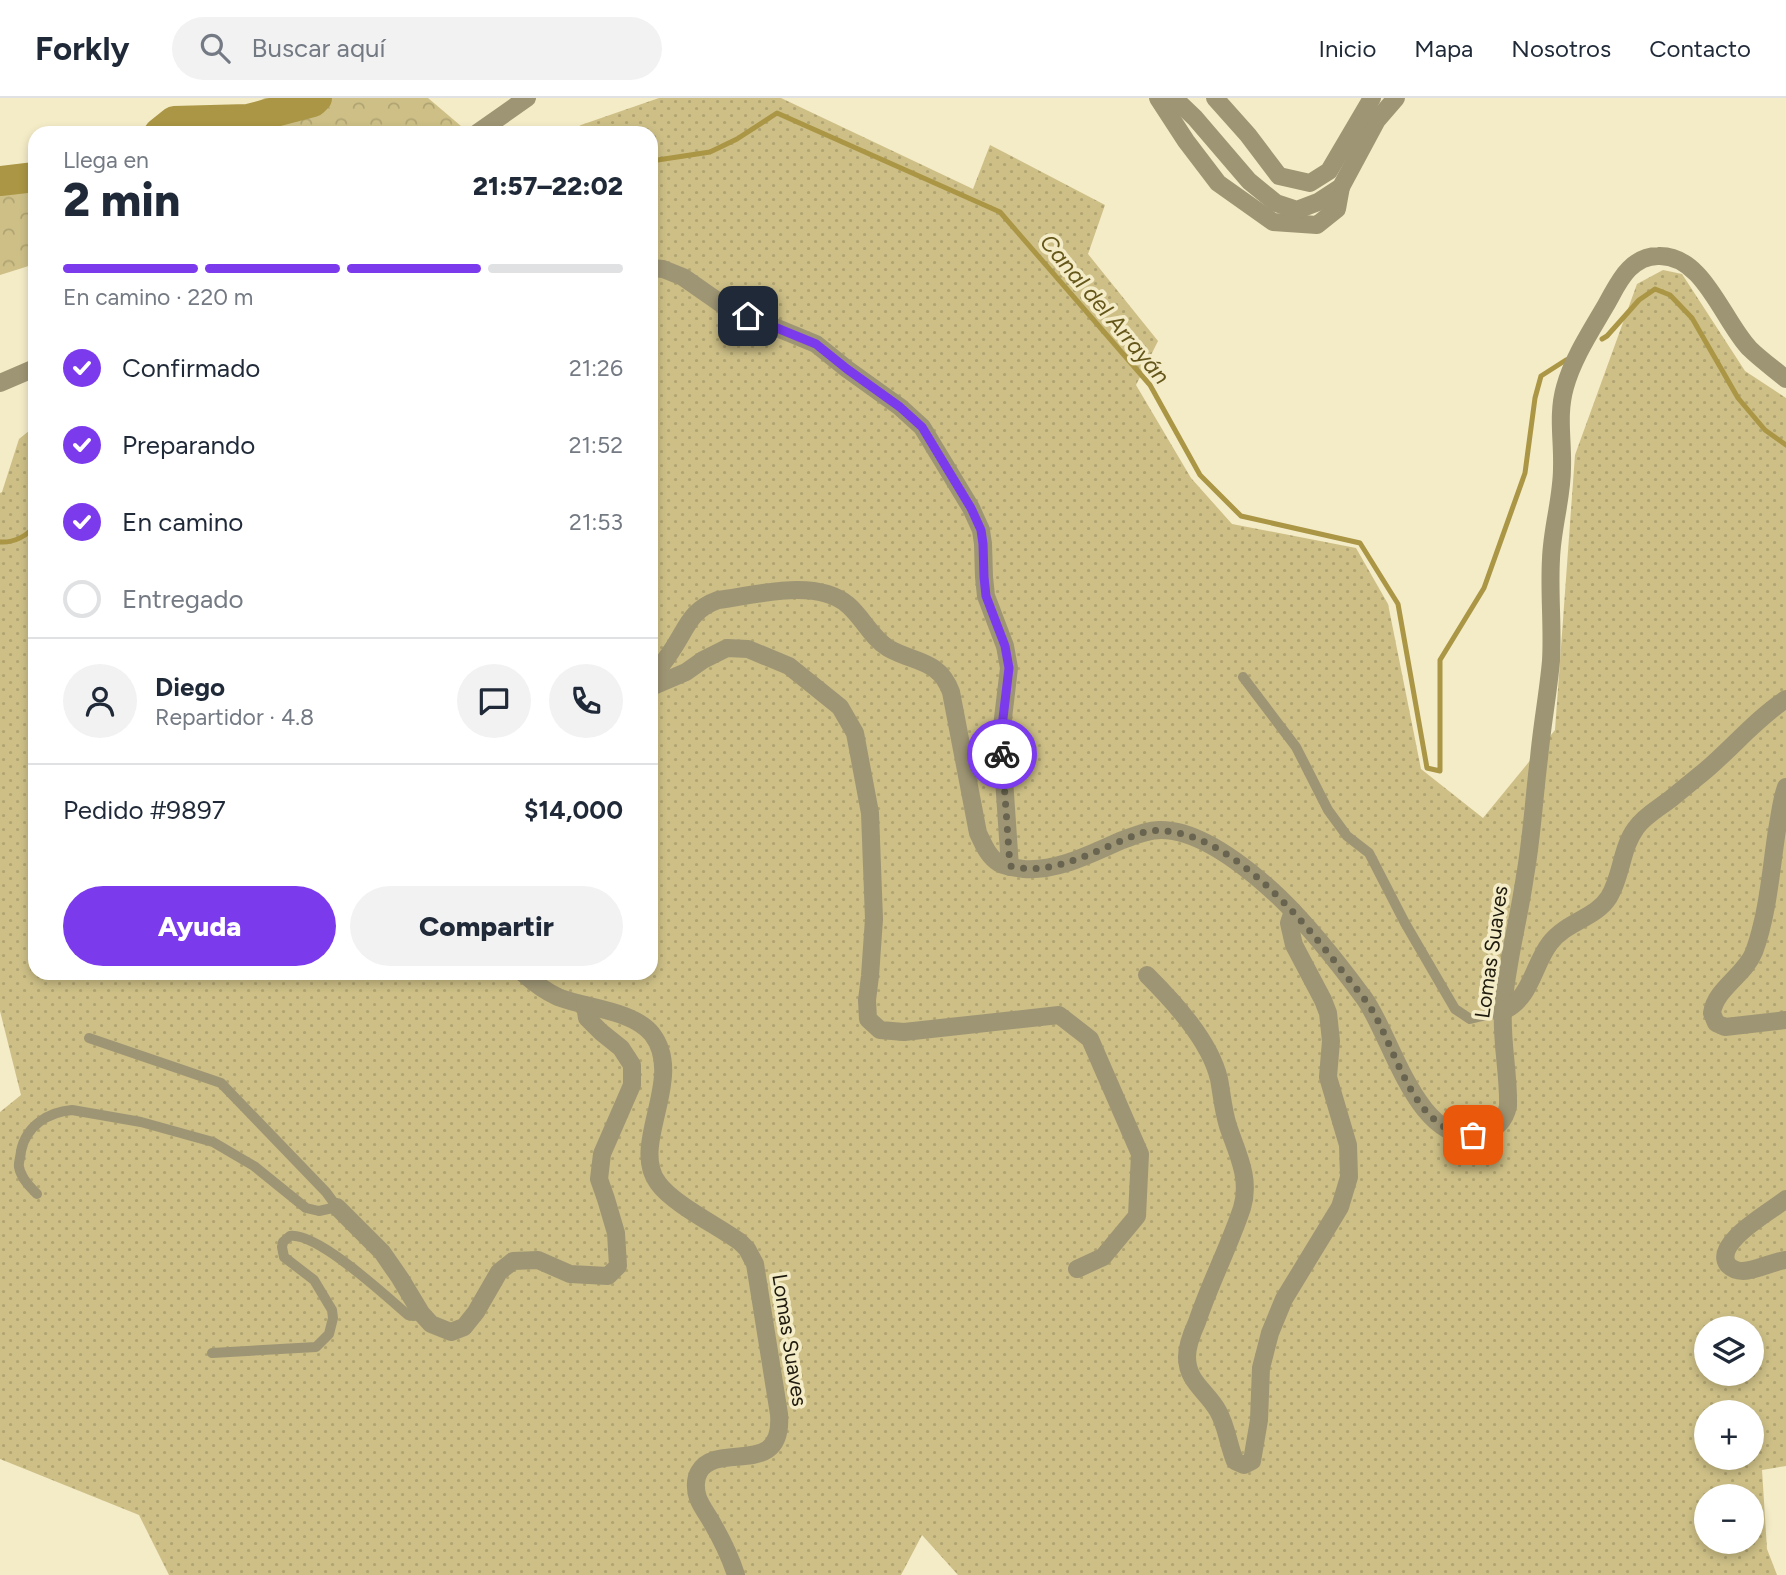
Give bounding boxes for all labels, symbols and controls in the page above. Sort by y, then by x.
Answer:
search box [172,17,662,80]
text: Forkly [35,29,130,68]
icon: search [196,29,234,67]
text: Buscar aquí [252,32,385,64]
text: Inicio [1318,34,1376,63]
text: Mapa [1414,34,1473,63]
text: Nosotros [1511,34,1611,63]
text: Contacto [1649,34,1751,63]
text: Llega en [63,146,149,174]
text: 21:57–22:02 [473,170,623,202]
text: 2 min [63,172,180,228]
water label: Canal del Arrayán [1034,228,1176,390]
text: En camino · 220 m [63,283,253,311]
pin [718,286,778,346]
icon: home [729,297,767,335]
icon: check [63,349,101,387]
text: Confirmado [122,352,260,384]
text: 21:26 [569,354,623,382]
icon: check [63,426,101,464]
text: Preparando [122,429,255,461]
text: 21:52 [569,431,623,459]
icon: check [63,503,101,541]
text: En camino [122,506,243,538]
text: 21:53 [569,508,623,536]
text: Entregado [122,583,244,615]
button: person [63,664,137,738]
button: chat [457,664,531,738]
button: phone [549,664,623,738]
text: Diego [155,671,225,703]
text: Repartidor · 4.8 [155,703,314,731]
courier [967,719,1037,789]
icon: bike [983,735,1021,773]
text: Pedido #9897 [63,794,226,826]
text: $14,000 [524,794,623,826]
street label: Lomas Suaves [1469,884,1513,1020]
button: Ayuda [63,886,336,966]
button: Compartir [350,886,623,966]
pin [1443,1105,1503,1165]
icon: bag [1454,1116,1492,1154]
street label: Lomas Suaves [767,1272,813,1408]
map controls [1694,1316,1764,1554]
button: layers [1694,1316,1764,1386]
button: + [1694,1400,1764,1470]
button: − [1694,1484,1764,1554]

